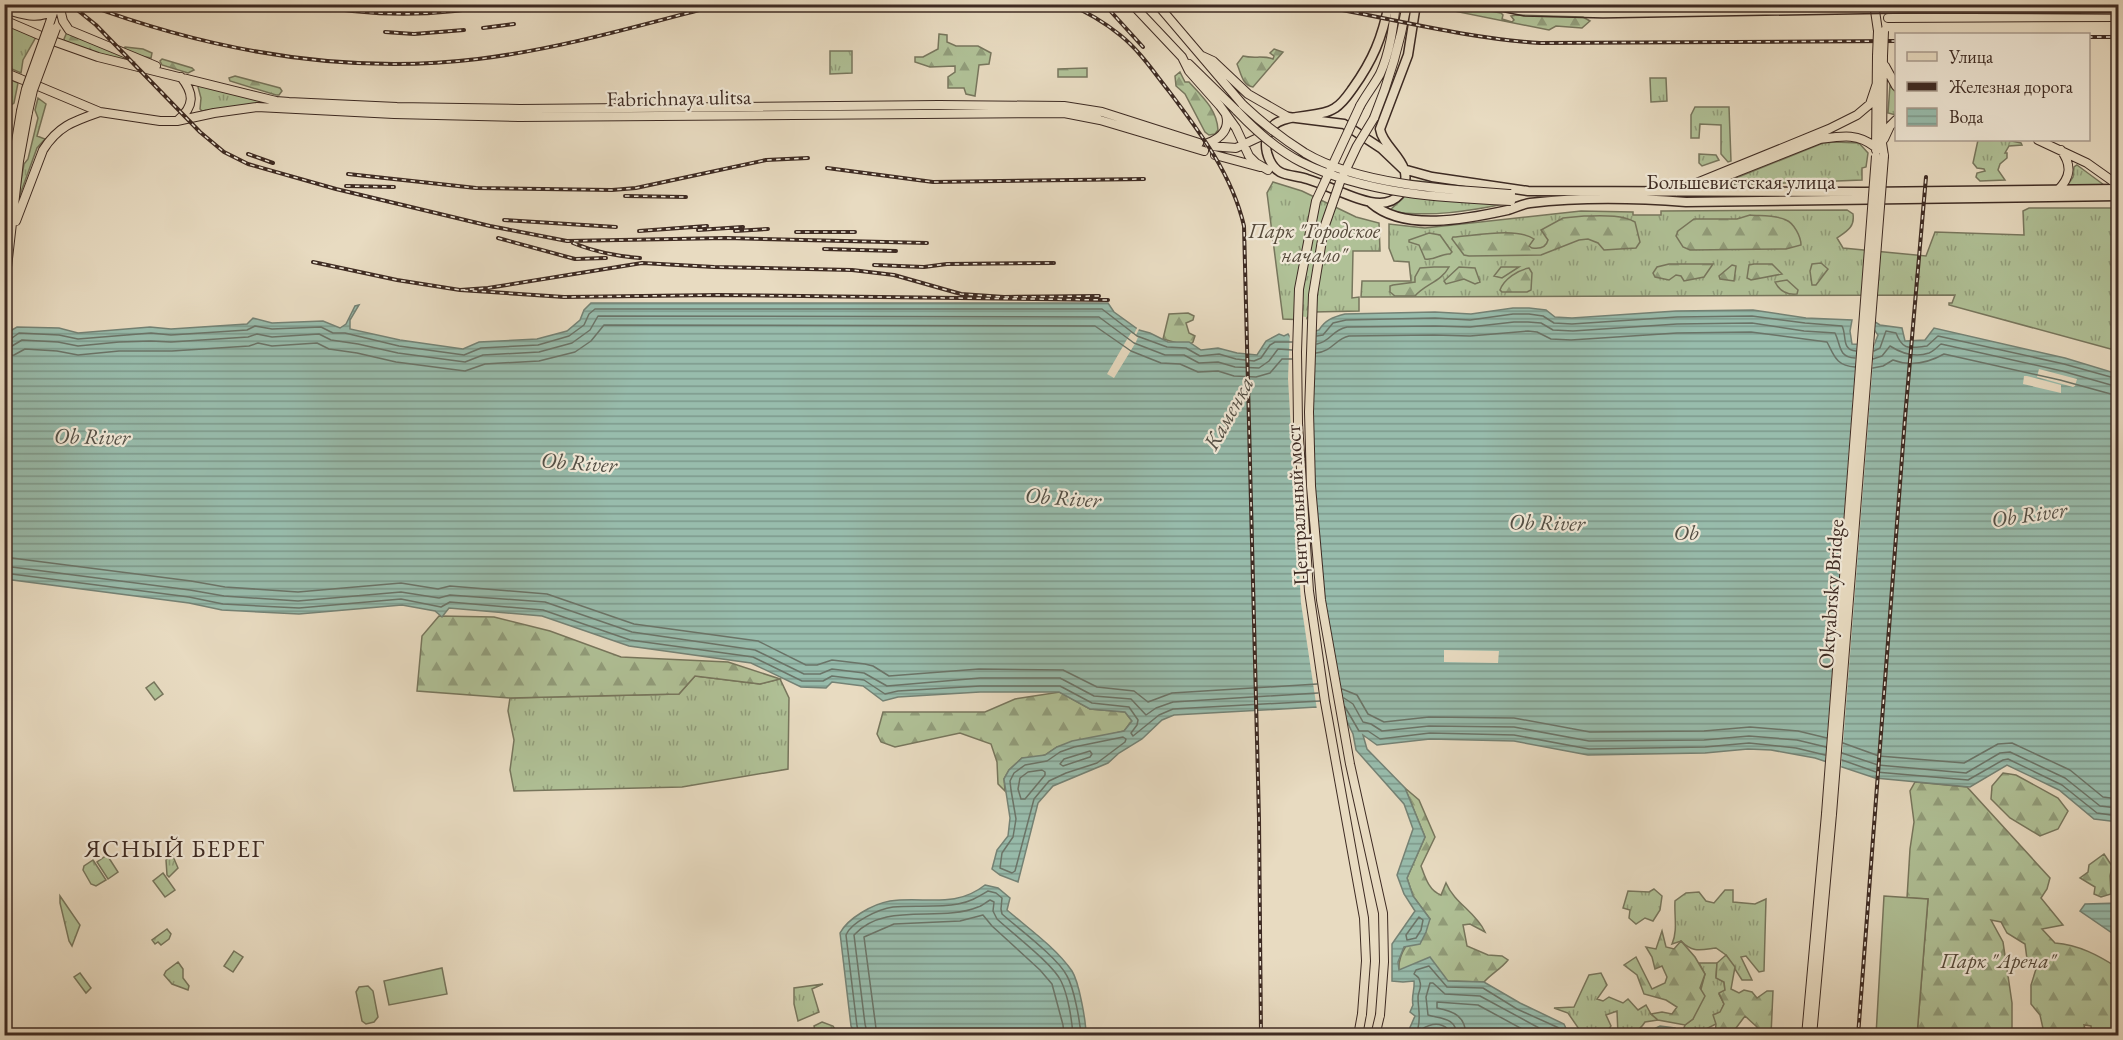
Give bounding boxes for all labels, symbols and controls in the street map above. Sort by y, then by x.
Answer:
legend [1895,33,2090,141]
text: Улица [1948,45,1994,68]
text: Железная дорога [1948,75,2074,98]
street label: Fabrichnaya ulitsa [606,83,752,112]
text: Вода [1949,105,1984,128]
street label: Большевистская улица [1646,168,1836,195]
park label: Парк "Городское начало" [1247,217,1381,268]
water label: Каменка [1196,371,1260,456]
water label: Ob River [54,421,132,452]
street label: Центральный мост [1279,424,1314,586]
water label: Ob River [540,445,620,480]
water label: Ob River [1024,480,1104,515]
water label: Ob River [1989,495,2070,534]
water label: Ob River [1509,507,1587,538]
water label: Ob [1673,518,1699,547]
street label: Oktyabrsky Bridge [1812,518,1849,670]
district label: ЯСНЫЙ БЕРЕГ [84,833,265,864]
park label: Парк "Арена" [1939,947,2058,974]

